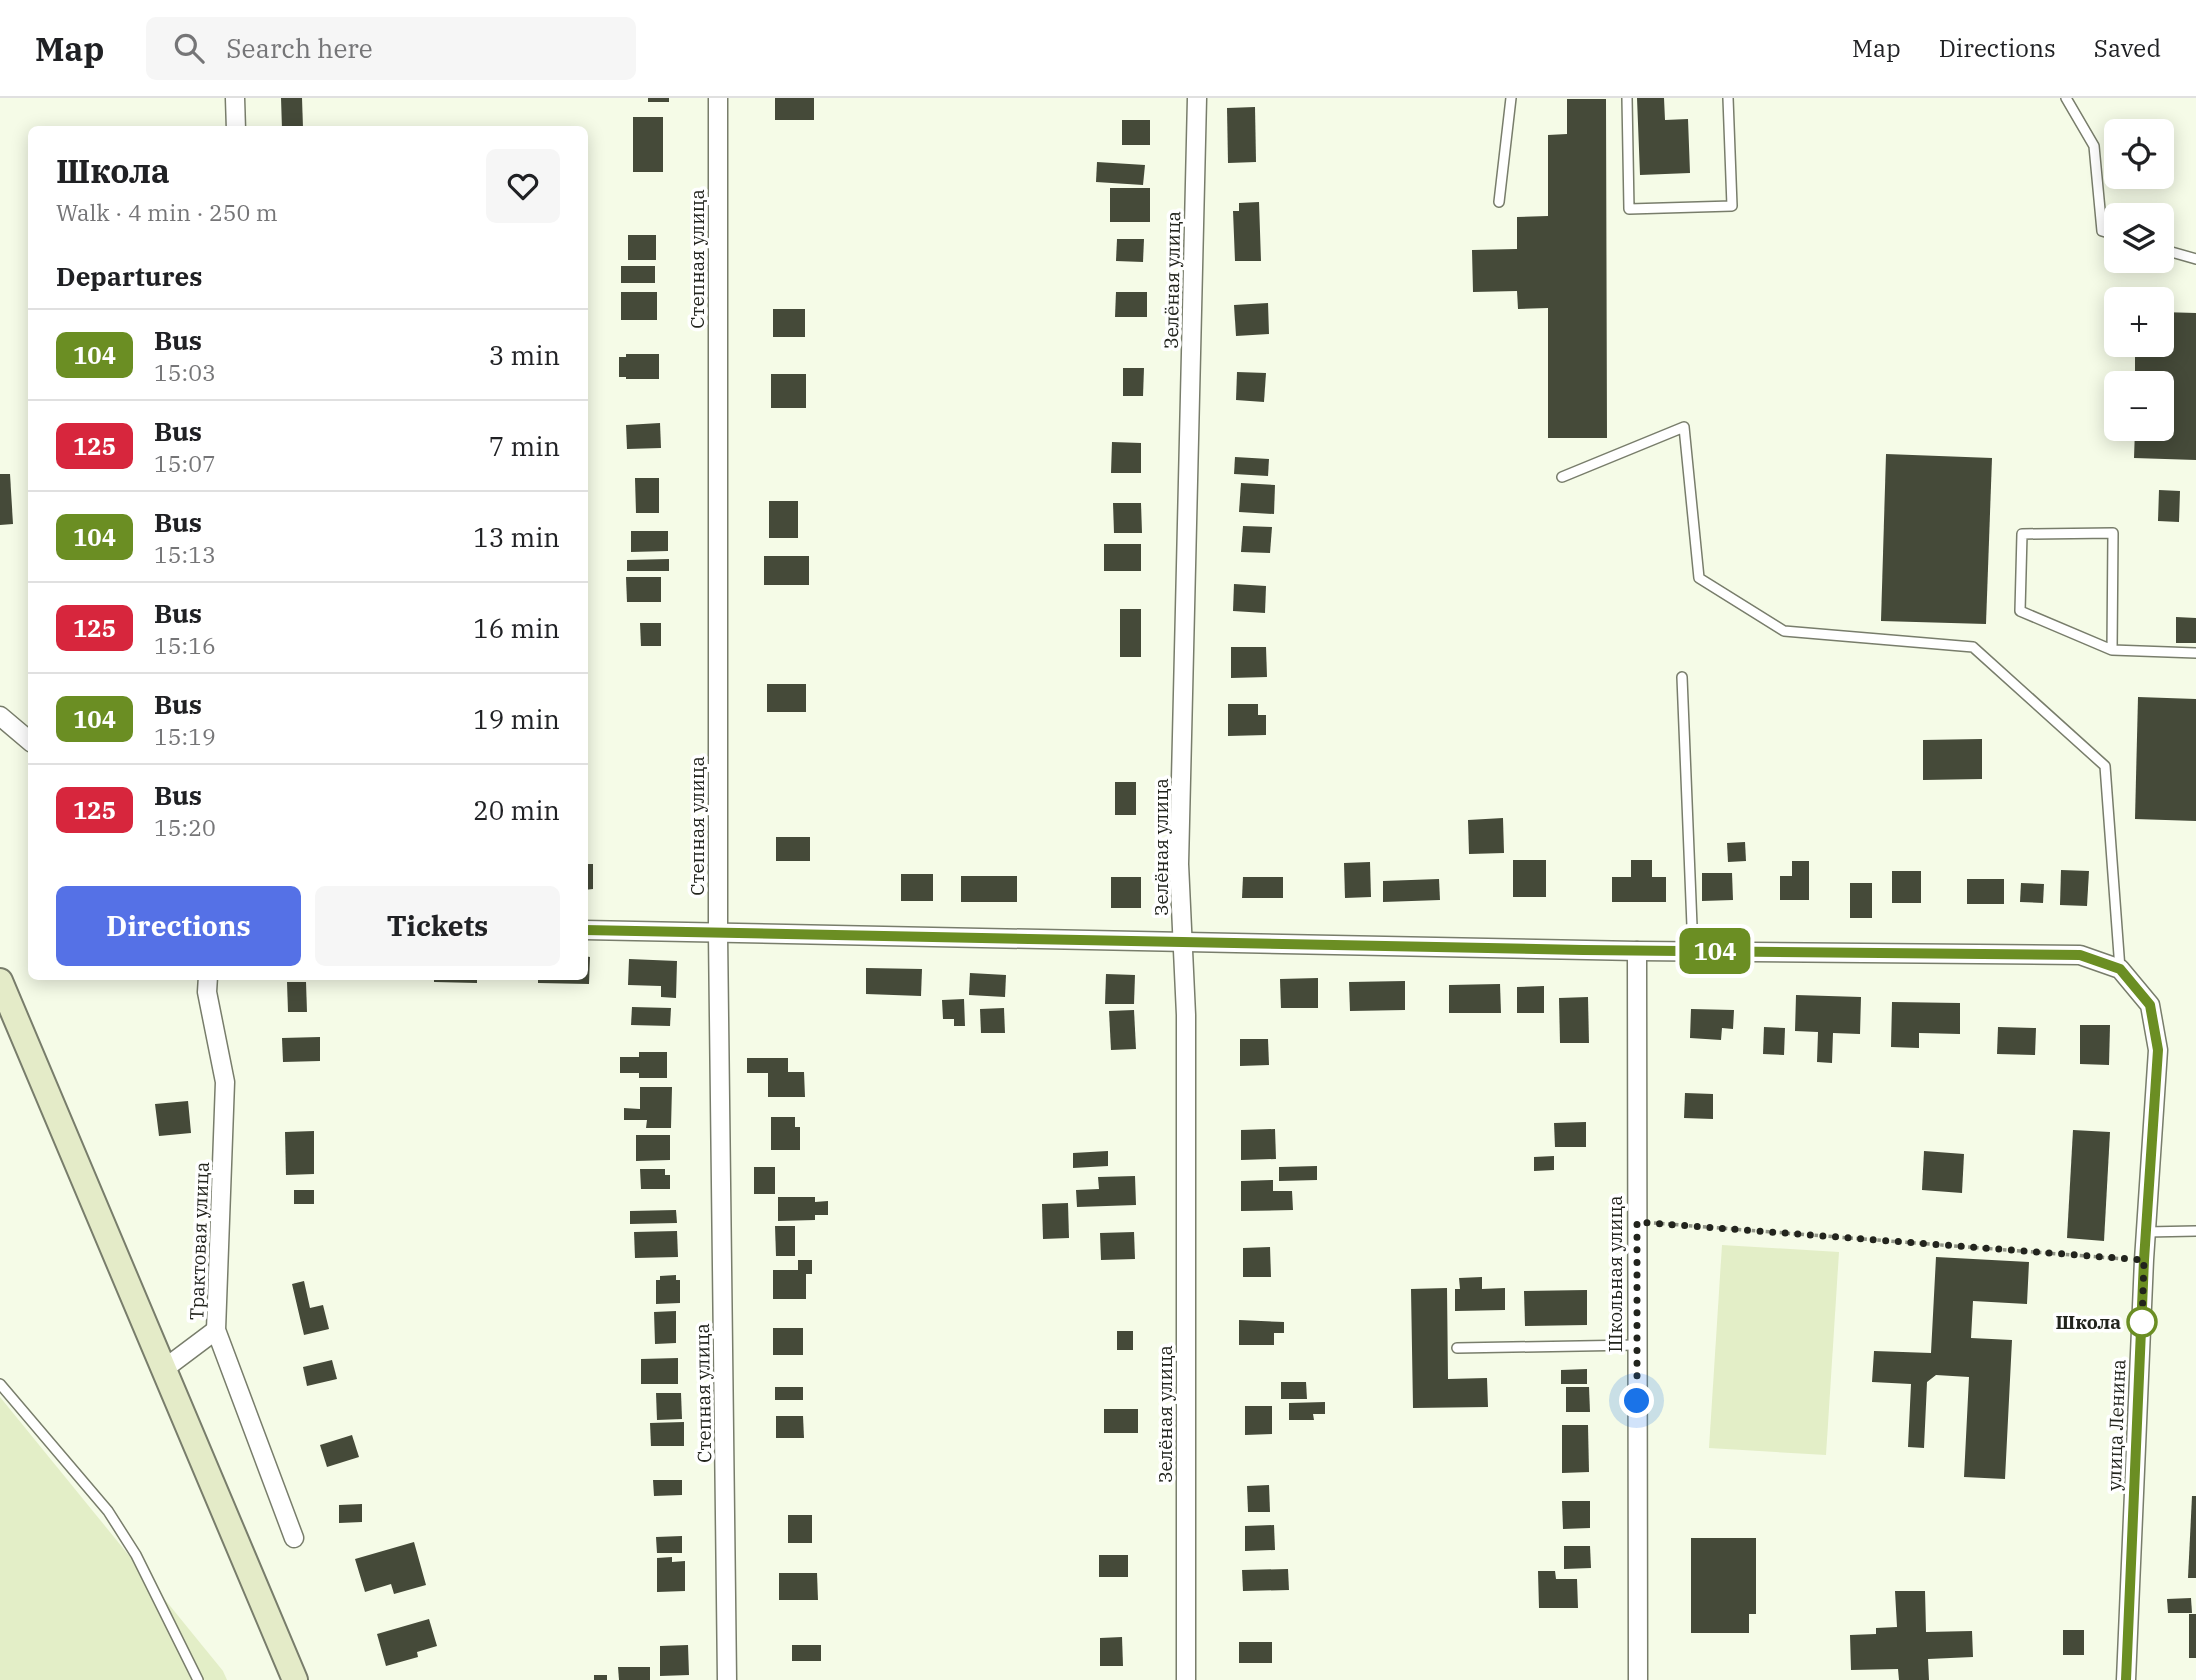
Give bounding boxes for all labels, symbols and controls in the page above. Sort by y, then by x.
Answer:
search box [146,17,636,80]
text: Map [35,27,104,70]
icon: search [170,29,208,67]
text: Search here [226,31,373,65]
text: Map [1852,32,1901,64]
text: Directions [1939,32,2056,64]
text: Saved [2094,32,2161,64]
map controls [2104,119,2174,441]
button: locate [2104,119,2174,189]
text: Школа [56,149,170,192]
button: heart [486,149,560,223]
street label: Степная улица [685,189,709,329]
text: Walk · 4 min · 250 m [56,197,278,227]
button: layers [2104,203,2174,273]
street label: Зелёная улица [1159,211,1185,349]
text: Departures [56,259,202,293]
button: + [2104,287,2174,357]
text: Bus [154,323,202,357]
text: 3 min [489,338,560,372]
text: 104 [73,339,116,371]
text: 15:03 [154,357,216,387]
button: − [2104,371,2174,441]
text: Bus [154,414,202,448]
text: 7 min [489,429,560,463]
text: 125 [73,430,116,462]
text: 15:07 [154,448,216,478]
text: Bus [154,505,202,539]
text: 13 min [473,520,560,554]
text: 104 [73,521,116,553]
text: 15:13 [154,539,216,569]
text: Bus [154,596,202,630]
text: 16 min [473,611,560,645]
text: 125 [73,612,116,644]
text: 15:16 [154,630,216,660]
text: Bus [154,687,202,721]
text: 19 min [473,702,560,736]
text: 104 [73,703,116,735]
text: 15:19 [154,721,216,751]
street label: Степная улица [685,756,709,896]
text: Bus [154,778,202,812]
street label: Зелёная улица [1149,778,1173,916]
text: 20 min [473,793,560,827]
text: 125 [73,794,116,826]
text: 15:20 [154,812,216,842]
button: Directions [56,886,301,966]
button: Tickets [315,886,560,966]
line badge: 104 [1675,928,1755,974]
text: 104 [1693,935,1737,967]
street label: Трактовая улица [184,1161,214,1321]
street label: Школьная улица [1603,1195,1627,1353]
marker: Школа [2127,1307,2157,1337]
place label: Школа [2055,1310,2121,1334]
street label: Степная улица [690,1323,716,1463]
street label: Зелёная улица [1153,1345,1177,1483]
street label: улица Ленина [2102,1359,2130,1491]
your location [1619,1383,1654,1418]

